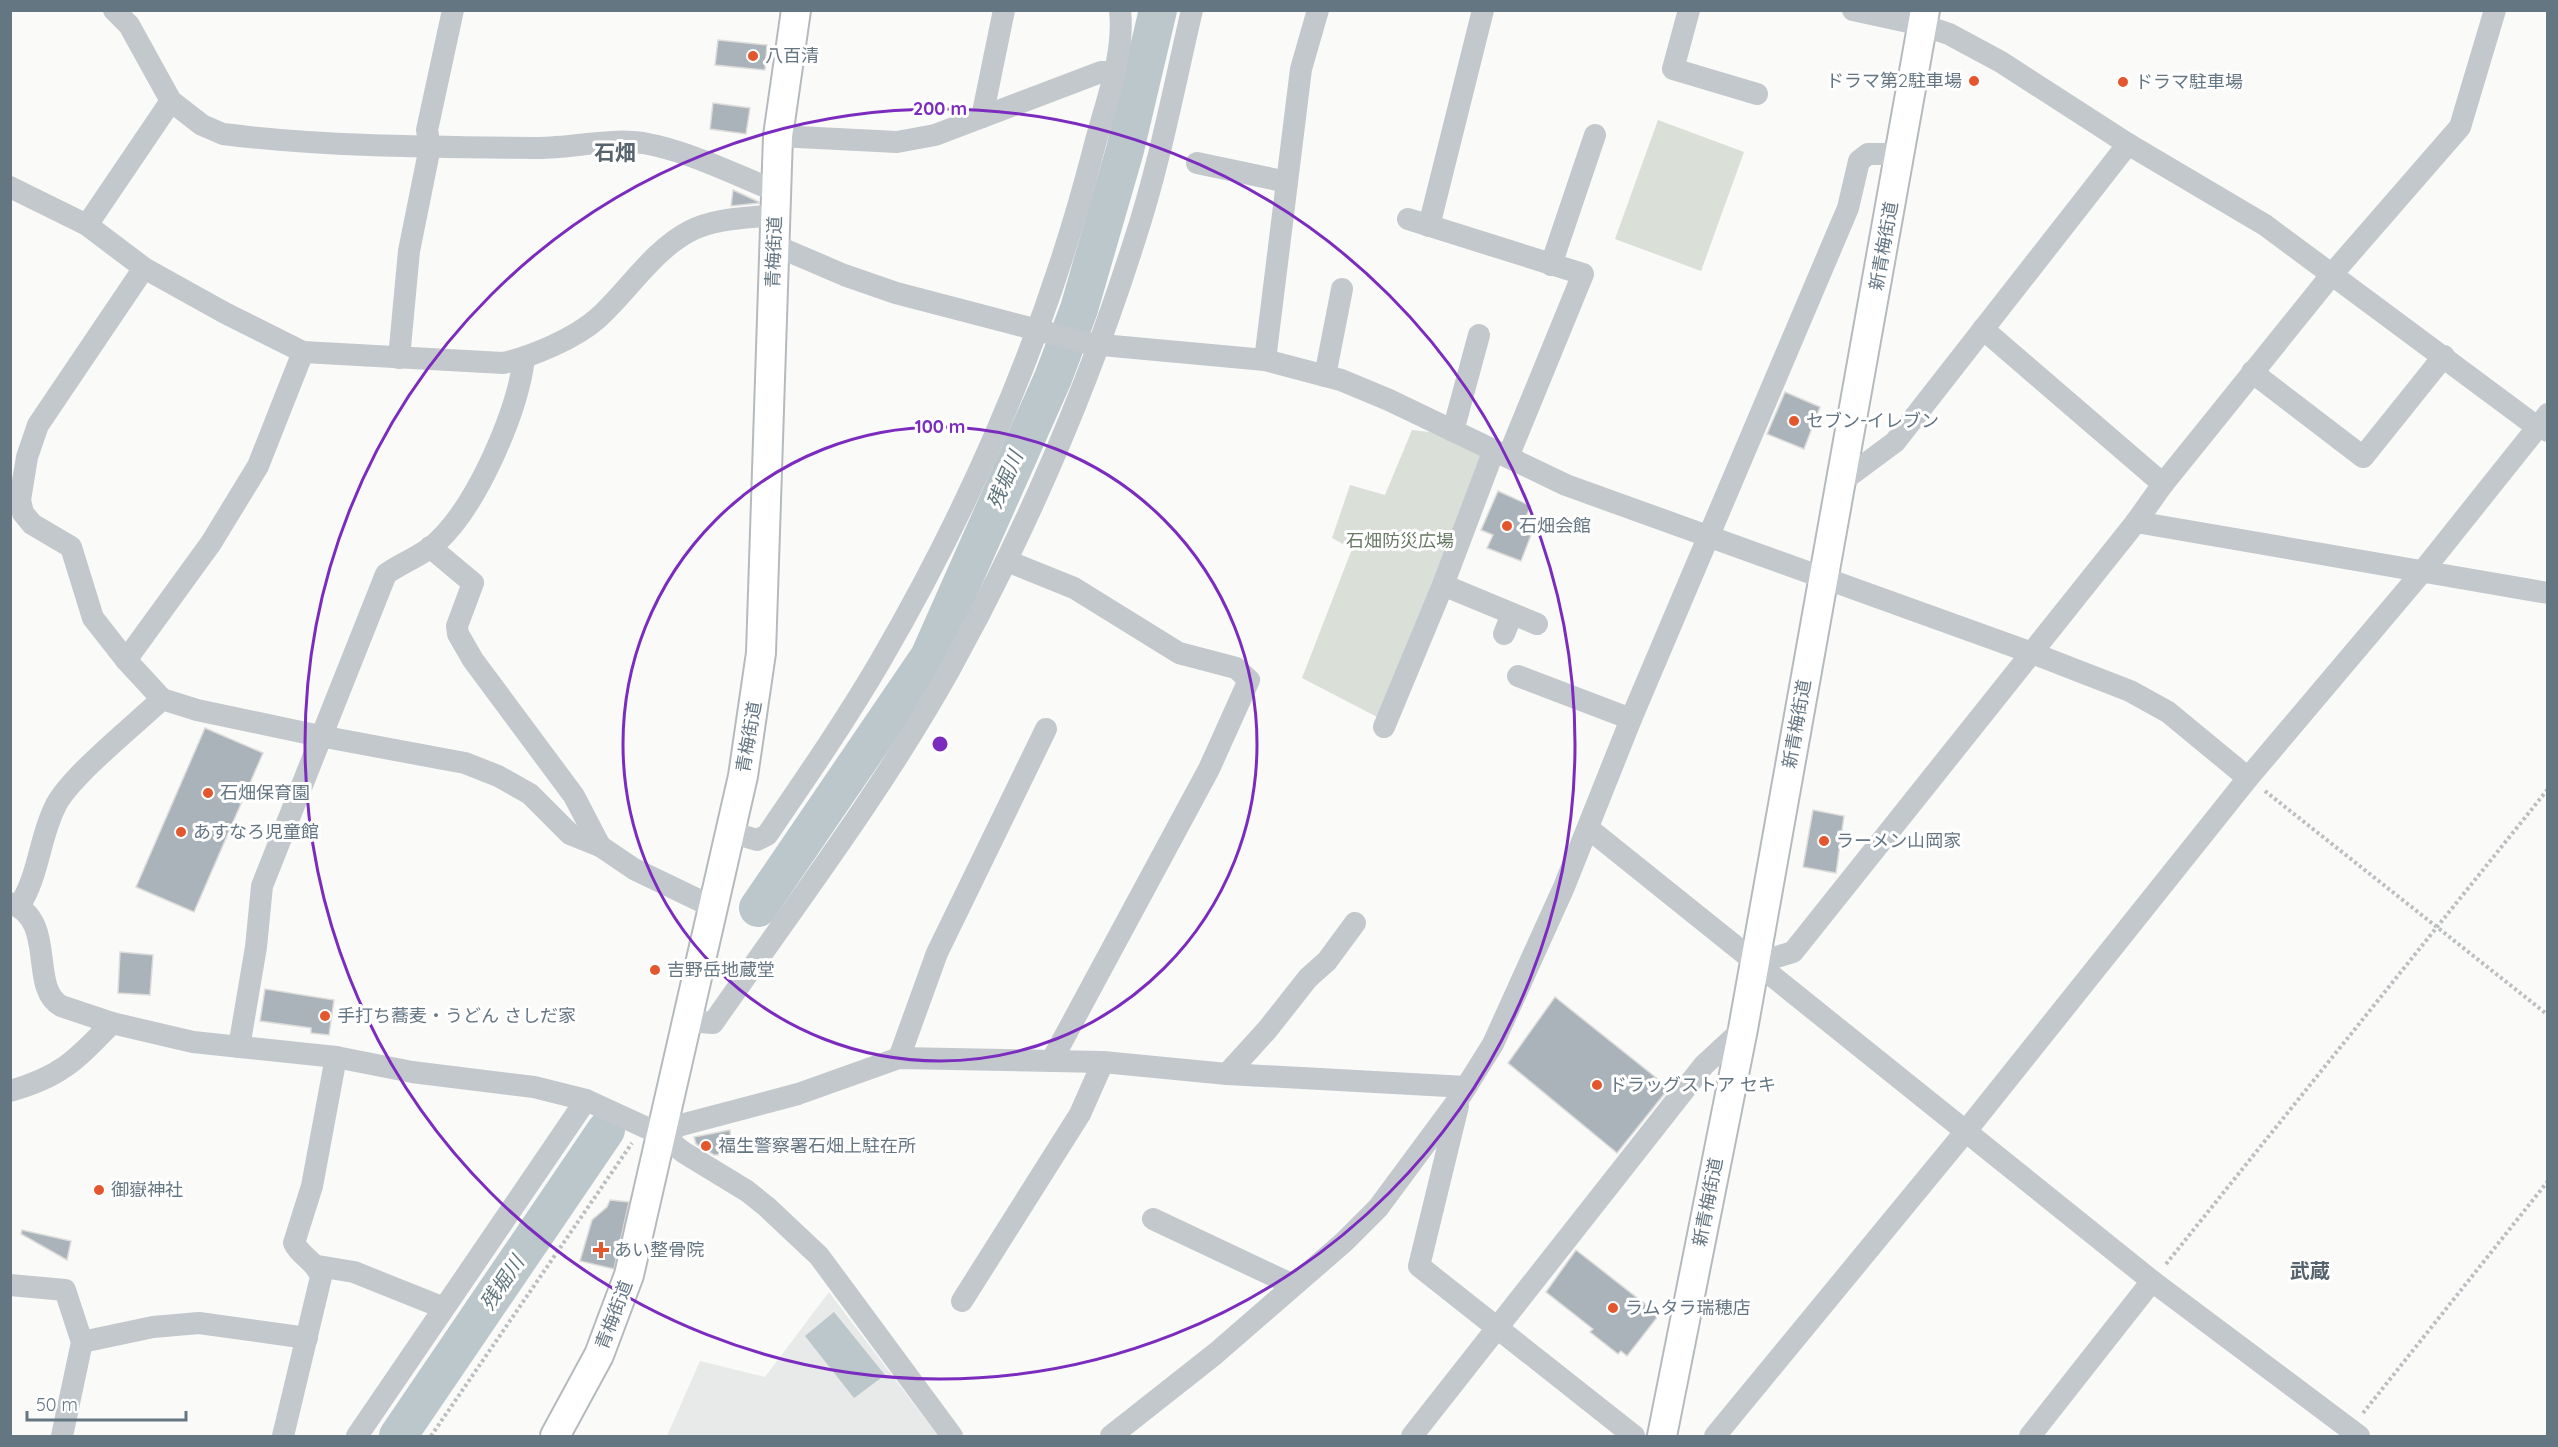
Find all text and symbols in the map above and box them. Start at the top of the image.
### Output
place label: 八百清 [765,44,819,67]
marker: 八百清 [746,49,760,63]
place label: ドラマ第2駐車場 [1826,69,1962,92]
place label: ドラマ駐車場 [2135,70,2243,93]
marker: ドラマ第2駐車場 [1967,74,1981,88]
marker: ドラマ駐車場 [2116,75,2130,89]
text: 200 m [913,97,967,120]
district label: 石畑 [594,139,636,165]
street label: 新青梅街道 [1864,200,1903,292]
street label: 青梅街道 [761,216,786,288]
place label: セブン-イレブン [1806,409,1939,432]
marker: セブン-イレブン [1787,414,1801,428]
text: 100 m [915,415,965,438]
water label: 残堀川 [981,445,1029,512]
place label: 石畑会館 [1519,514,1591,537]
marker: 石畑会館 [1500,519,1514,533]
park label: 石畑防災広場 [1346,529,1454,552]
street label: 新青梅街道 [1777,678,1816,770]
street label: 青梅街道 [731,699,766,774]
centre of rings [930,734,950,754]
place label: 石畑保育園 [220,781,310,804]
marker: 石畑保育園 [201,786,215,800]
place label: あすなろ児童館 [193,820,319,843]
marker: あすなろ児童館 [174,825,188,839]
place label: ラーメン山岡家 [1836,829,1961,852]
marker: ラーメン山岡家 [1817,834,1831,848]
place label: 吉野岳地蔵堂 [667,958,775,981]
marker: 吉野岳地蔵堂 [648,963,662,977]
place label: 手打ち蕎麦・うどん さしだ家 [337,1004,576,1027]
marker: 手打ち蕎麦・うどん さしだ家 [318,1009,332,1023]
place label: ドラッグストア セキ [1609,1073,1776,1096]
marker: ドラッグストア セキ [1590,1078,1604,1092]
place label: 福生警察署石畑上駐在所 [718,1134,916,1157]
marker: 福生警察署石畑上駐在所 [699,1139,713,1153]
street label: 新青梅街道 [1688,1156,1727,1248]
place label: 御嶽神社 [111,1178,183,1201]
marker: 御嶽神社 [92,1183,106,1197]
place label: あい整骨院 [614,1238,704,1261]
marker: あい整骨院 [592,1241,610,1259]
water label: 残堀川 [474,1249,530,1315]
district label: 武蔵 [2290,1258,2330,1283]
street label: 青梅街道 [590,1277,637,1353]
place label: ラムタラ瑞穂店 [1625,1296,1750,1319]
marker: ラムタラ瑞穂店 [1606,1301,1620,1315]
scale bar [27,1384,186,1422]
text: 50 m [36,1393,78,1416]

